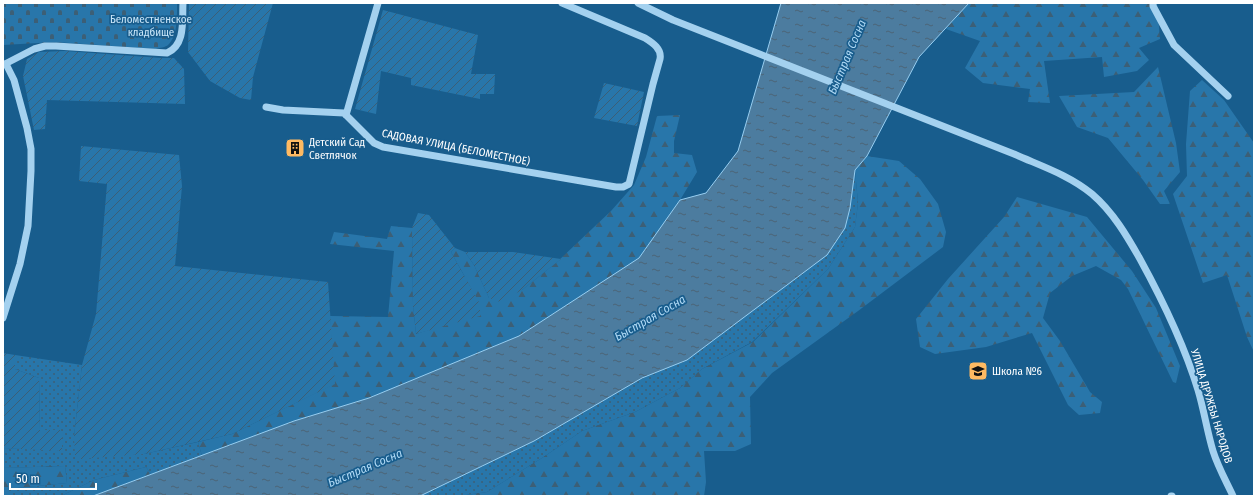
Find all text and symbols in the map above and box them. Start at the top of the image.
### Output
park label: Беломестненское кладбище [110,13,192,39]
water label: Быстрая Сосна [825,18,869,96]
street label: САДОВАЯ УЛИЦА (БЕЛОМЕСТНОЕ) [381,127,531,168]
place label: Детский Сад Светлячок [308,136,366,162]
building icon: Детский Сад Светлячок [284,137,306,159]
water label: Быстрая Сосна [612,292,688,344]
street label: УЛИЦА ДРУЖБЫ НАРОДОВ [1188,346,1235,465]
school or university icon: Школа №6 [967,360,989,382]
place label: Школа №6 [992,365,1042,378]
water label: Быстрая Сосна [326,446,404,490]
scale bar [10,465,96,491]
text: 50 m [16,472,40,486]

